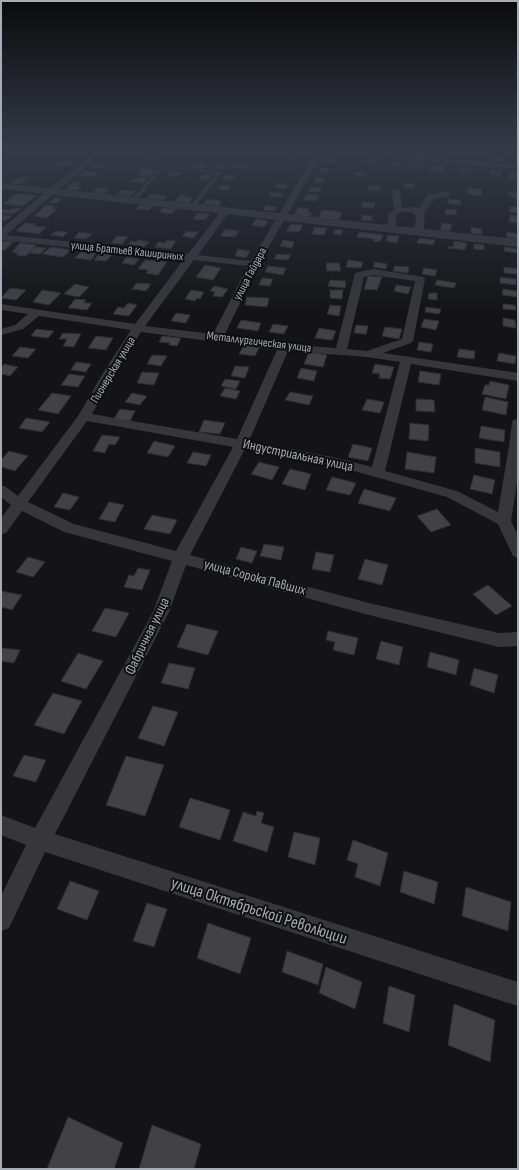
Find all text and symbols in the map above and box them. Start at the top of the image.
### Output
street label: улица Братьев Кашириных [70,238,185,264]
street label: улица Гайдара [230,245,270,303]
street label: Металлургическая улица [206,328,313,356]
street label: Пионерская улица [87,334,139,406]
street label: Индустриальная улица [241,435,355,475]
street label: улица Сорока Павших [202,555,308,599]
street label: Фабричная улица [121,595,173,677]
street label: улица Октябрьской Революции [168,873,350,949]

